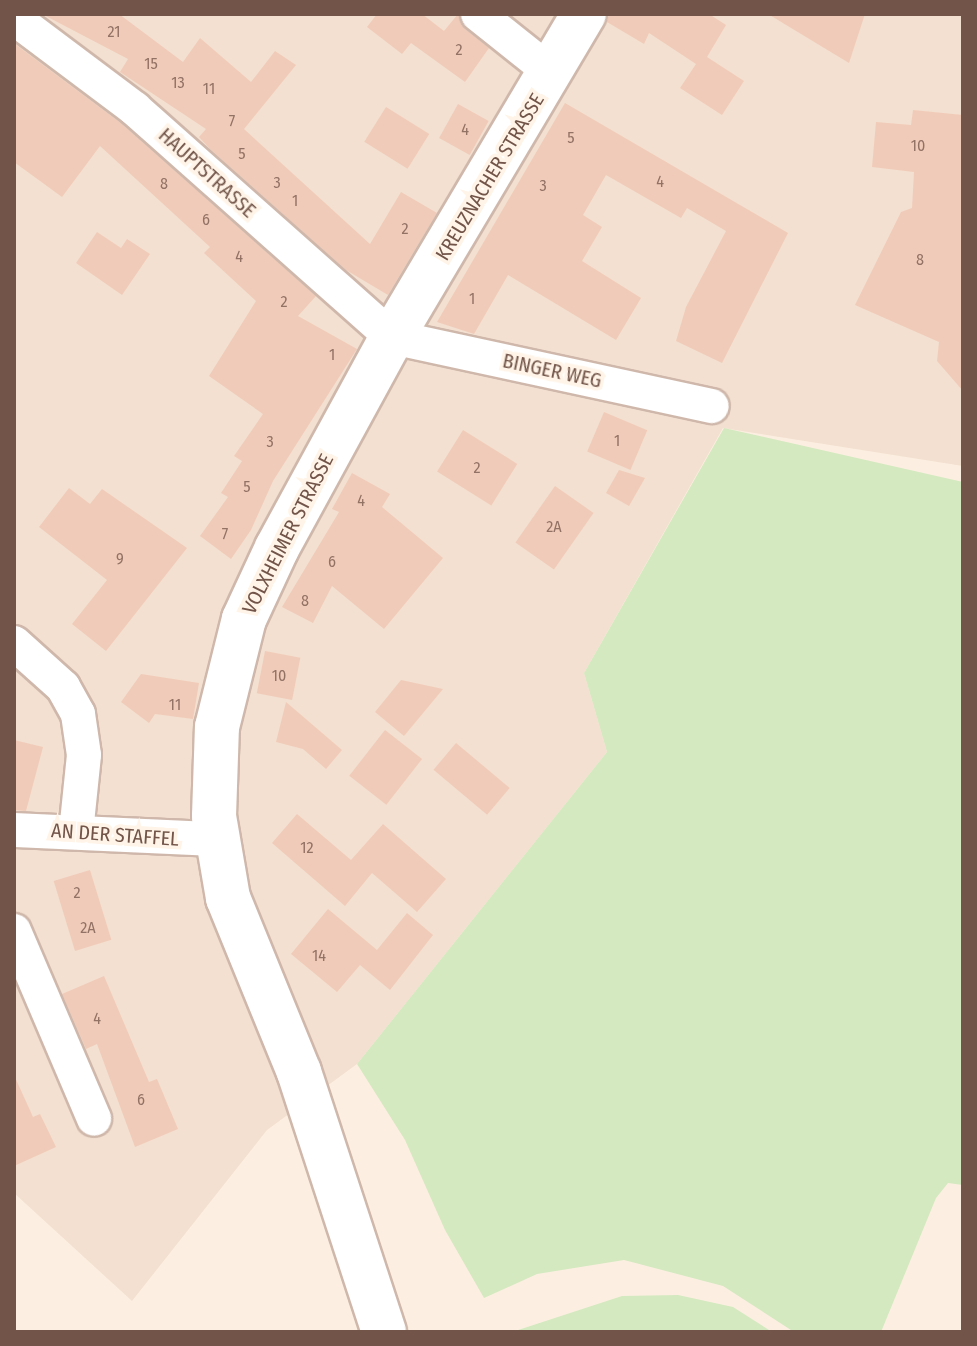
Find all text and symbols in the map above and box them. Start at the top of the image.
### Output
house number: 21 [108,22,120,42]
house number: 2 [455,40,463,60]
house number: 15 [144,54,158,74]
house number: 13 [171,73,185,93]
house number: 11 [203,79,215,99]
street label: KREUZNACHER STRASSE [431,89,549,265]
house number: 7 [229,111,235,131]
house number: 4 [461,120,469,140]
street label: HAUPTSTRASSE [154,123,260,223]
house number: 5 [567,128,575,148]
house number: 10 [911,136,925,156]
house number: 5 [238,144,246,164]
house number: 4 [656,172,664,192]
house number: 3 [273,173,281,193]
house number: 8 [160,174,168,194]
house number: 3 [539,176,547,196]
house number: 1 [292,191,298,211]
house number: 6 [202,210,210,230]
house number: 2 [401,219,409,239]
house number: 4 [235,247,243,267]
house number: 8 [916,250,924,270]
house number: 1 [469,289,475,309]
house number: 2 [280,292,288,312]
house number: 1 [329,345,335,365]
street label: BINGER WEG [500,349,604,393]
house number: 1 [614,431,620,451]
house number: 3 [266,432,274,452]
street label: VOLXHEIMER STRASSE [237,450,339,618]
house number: 2 [473,458,481,478]
house number: 5 [243,477,251,497]
house number: 4 [357,491,365,511]
house number: 2A [546,517,562,537]
house number: 7 [222,524,228,544]
house number: 9 [116,549,124,569]
house number: 6 [328,552,336,572]
house number: 8 [301,591,309,611]
house number: 10 [272,666,286,686]
house number: 11 [169,695,181,715]
street label: AN DER STAFFEL [50,819,180,851]
house number: 12 [300,838,314,858]
house number: 2 [73,883,81,903]
house number: 2A [80,918,96,938]
house number: 14 [312,946,326,966]
house number: 4 [93,1009,101,1029]
house number: 6 [137,1090,145,1110]

